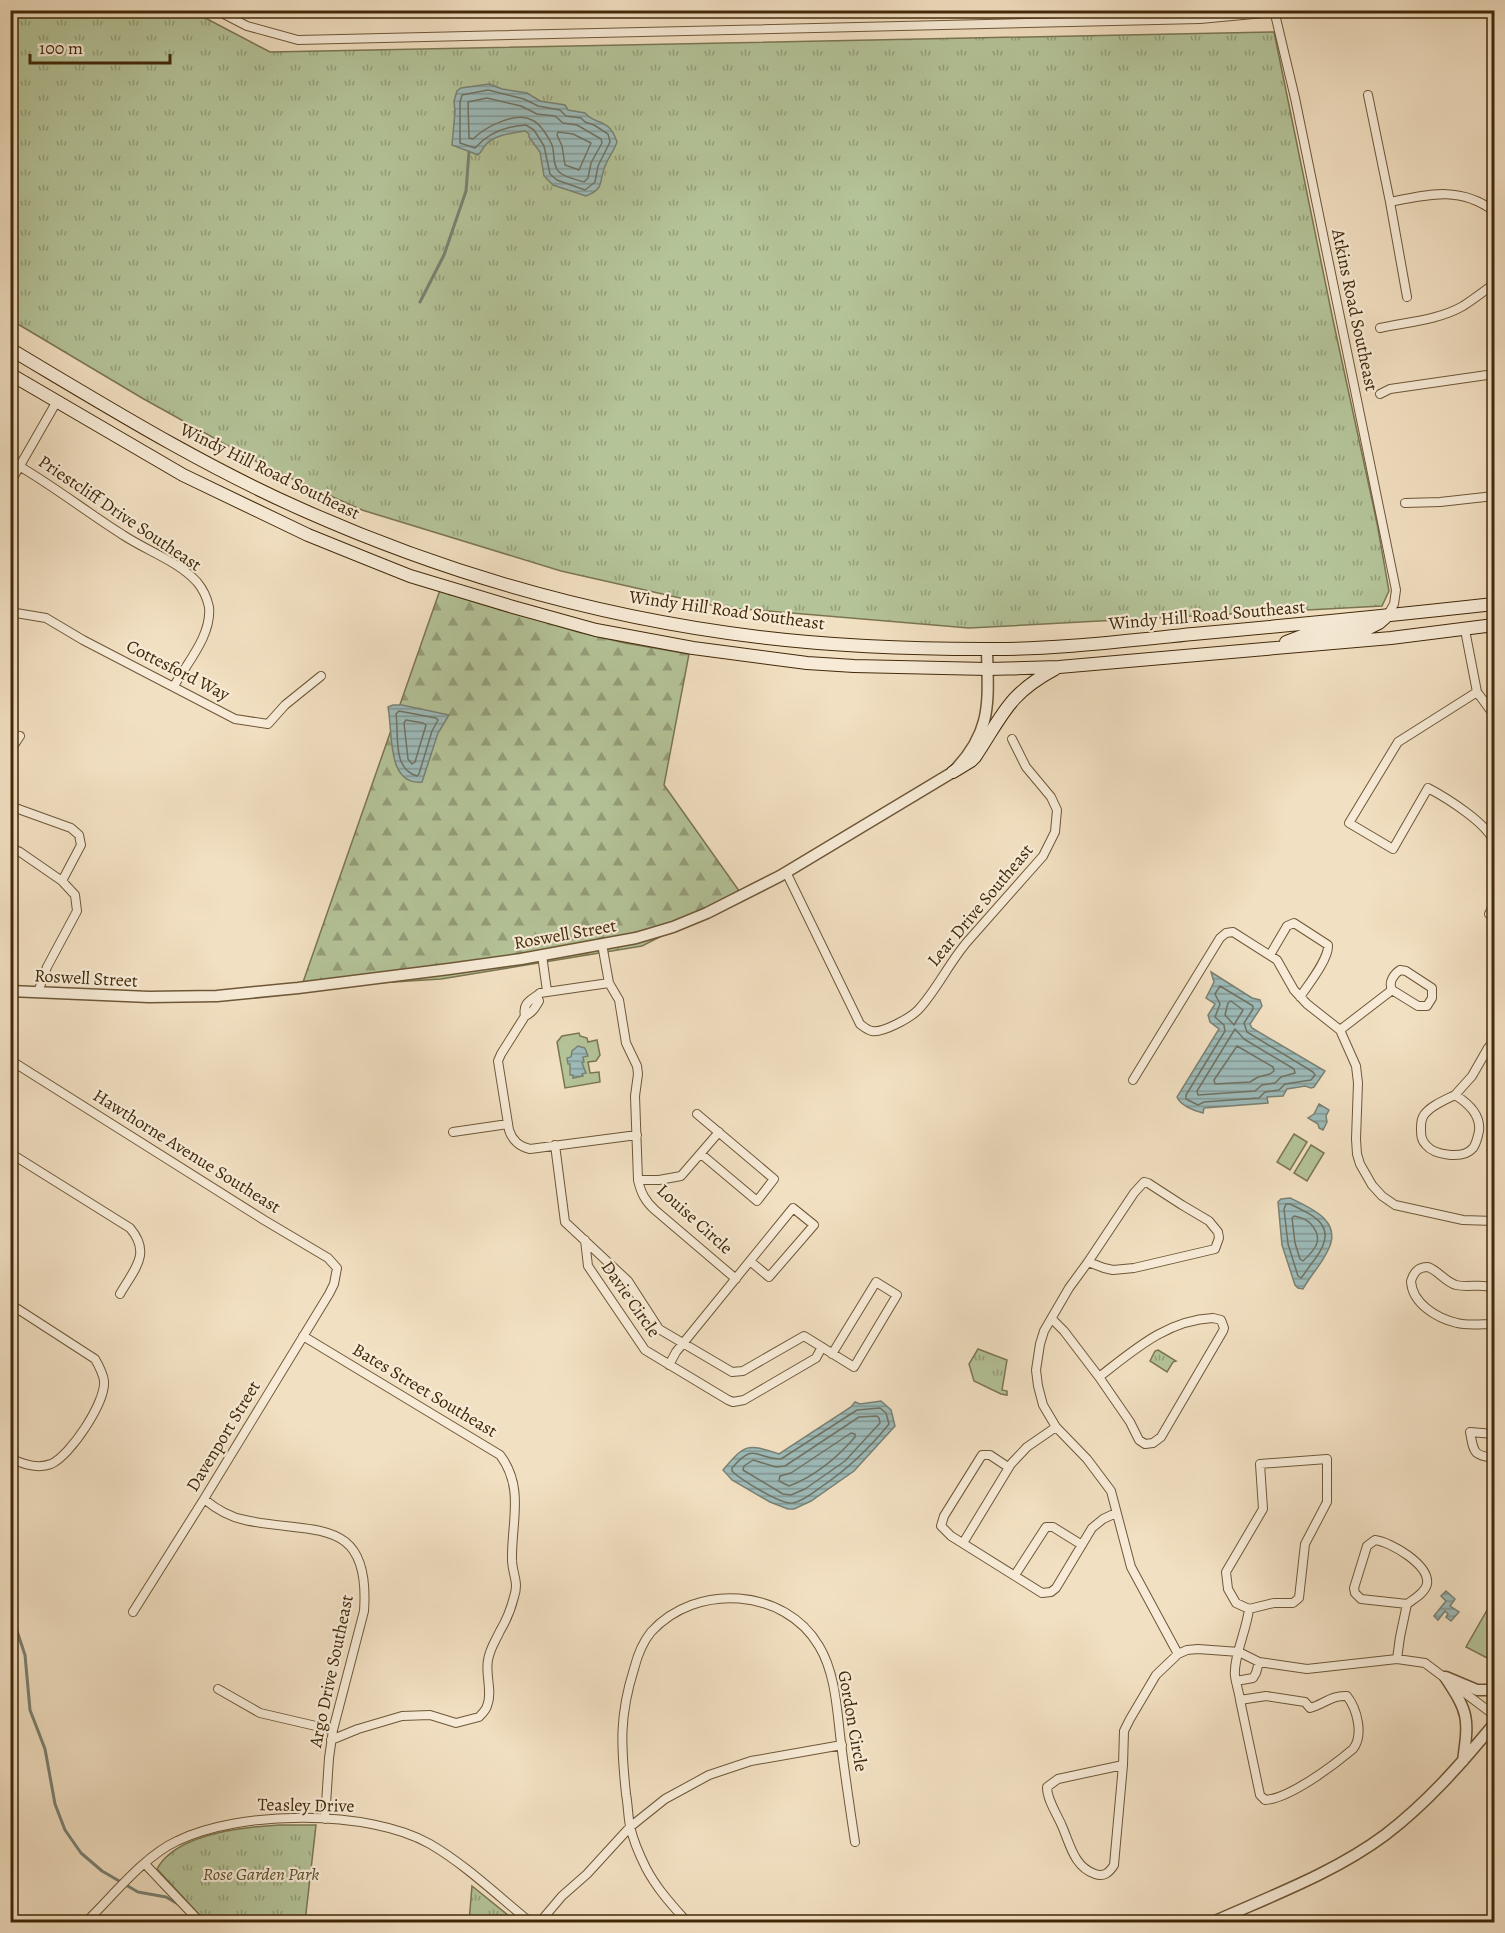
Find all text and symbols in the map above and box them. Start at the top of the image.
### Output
scale bar [30,27,170,65]
text: 100 m [39,36,83,60]
street label: Atkins Road Southeast [1326,226,1384,393]
street label: Windy Hill Road Southeast [175,417,364,525]
street label: Priestcliff Drive Southeast [34,449,206,577]
street label: Windy Hill Road Southeast [627,584,826,636]
street label: Windy Hill Road Southeast [1107,594,1306,636]
street label: Cottesford Way [122,634,235,707]
street label: Lear Drive Southeast [922,839,1038,971]
street label: Roswell Street [512,913,618,955]
street label: Roswell Street [34,963,138,993]
street label: Hawthorne Avenue Southeast [89,1083,285,1219]
street label: Louise Circle [652,1178,738,1260]
street label: Davie Circle [596,1256,666,1342]
street label: Bates Street Southeast [348,1337,502,1443]
street label: Davenport Street [180,1376,266,1496]
street label: Argo Drive Southeast [303,1592,359,1751]
street label: Gordon Circle [832,1669,874,1773]
street label: Teasley Drive [257,1792,355,1818]
park label: Rose Garden Park [203,1862,319,1886]

